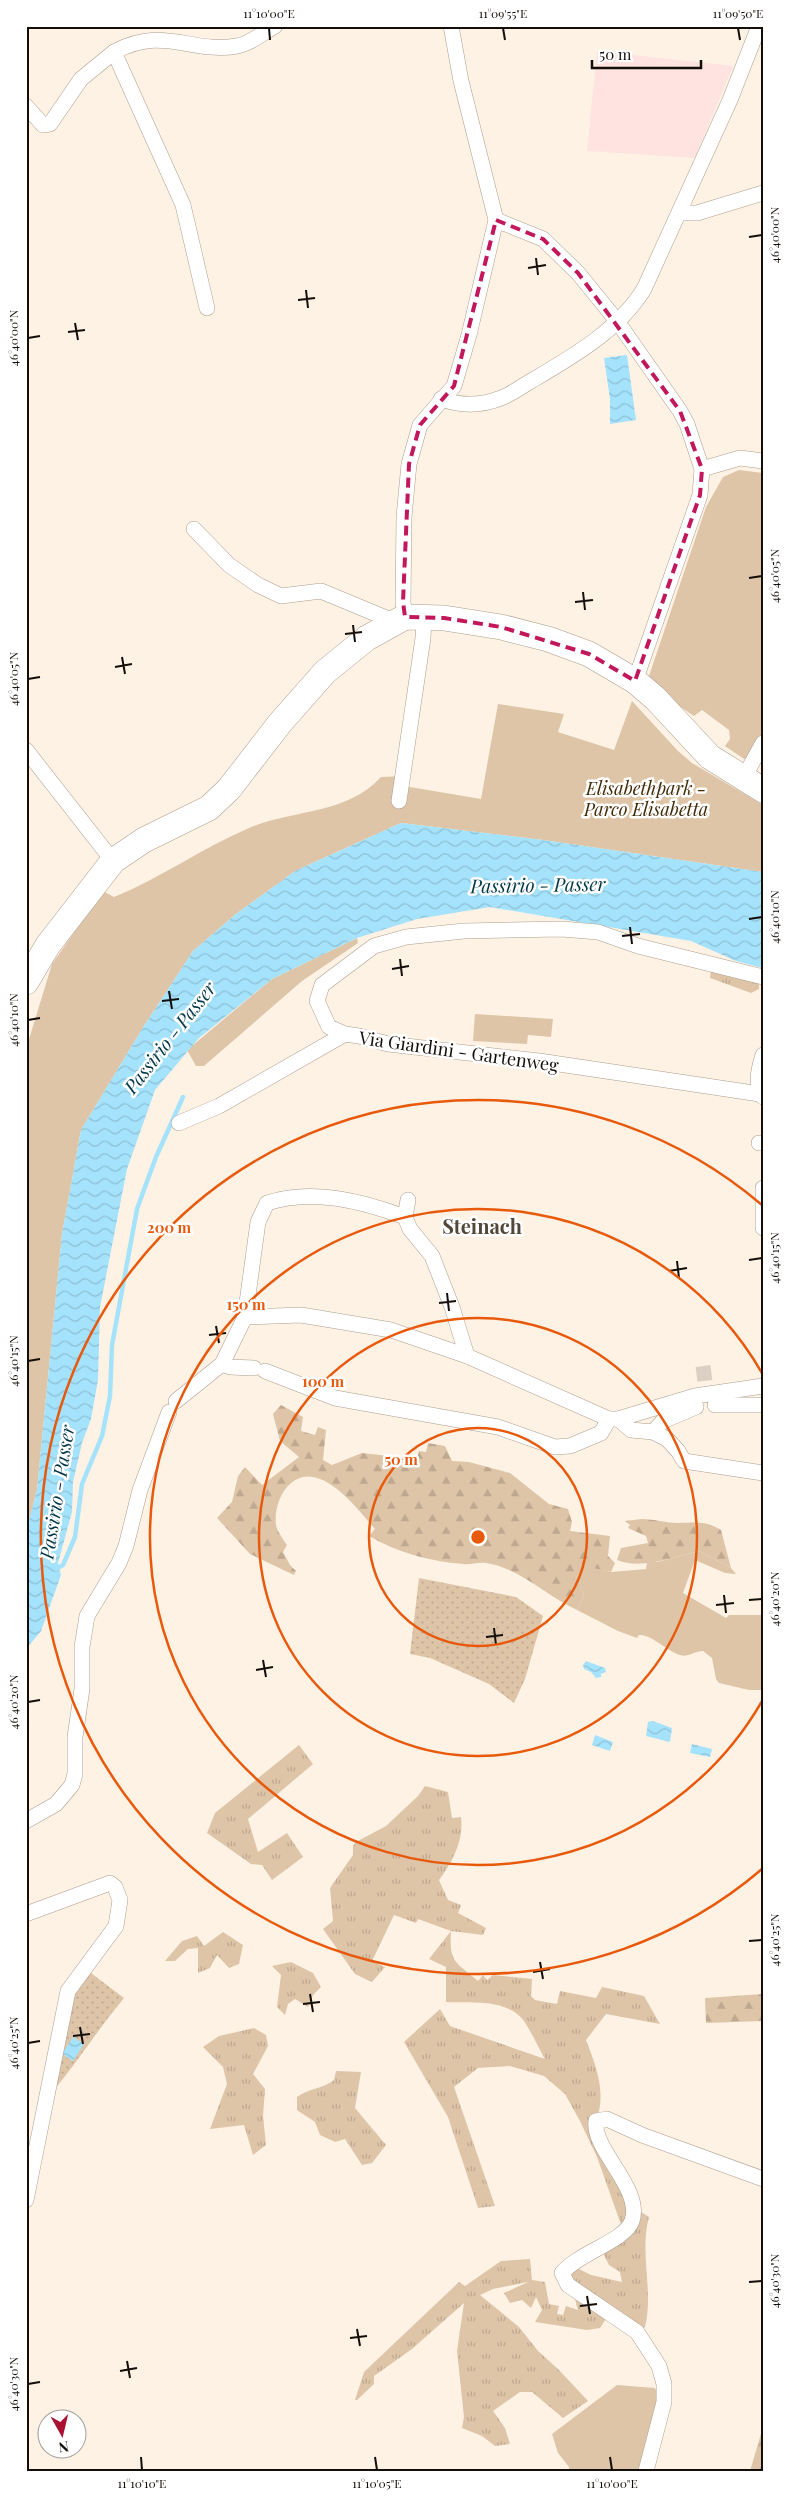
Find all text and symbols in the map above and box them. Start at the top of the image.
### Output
text: 11°10'00"E [243,5,295,21]
text: 11°09'55"E [479,5,527,21]
text: 11°09'50"E [713,5,763,21]
scale bar [592,38,700,70]
text: 50 m [599,44,632,64]
text: 46°40'00"N [766,206,782,263]
text: 46°40'00"N [5,309,21,366]
text: 46°40'05"N [766,548,782,603]
text: 46°40'05"N [5,651,21,706]
park label: Elisabethpark - Parco Elisabetta [583,776,708,821]
water label: Passirio - Passer [469,870,607,898]
text: 46°40'10"N [766,890,782,944]
water label: Passirio - Passer [117,975,221,1099]
text: 46°40'10"N [5,993,21,1047]
street label: Via Giardini - Gartenweg [357,1025,561,1077]
district label: Steinach [442,1212,522,1239]
text: 200 m [147,1217,192,1237]
text: 46°40'15"N [766,1232,782,1284]
text: 150 m [226,1294,266,1314]
text: 46°40'15"N [5,1335,21,1387]
text: 100 m [302,1371,345,1391]
water label: Passirio - Passer [32,1422,80,1562]
text: 50 m [384,1449,418,1469]
centre of rings [469,1528,487,1546]
text: 46°40'20"N [766,1571,782,1627]
text: 46°40'20"N [5,1674,21,1730]
text: 46°40'25"N [766,1913,782,1966]
text: 46°40'25"N [5,2016,21,2069]
text: 46°40'30"N [766,2253,782,2308]
text: 46°40'30"N [5,2356,21,2411]
north arrow [38,2410,88,2460]
text: N [58,2437,70,2457]
text: 11°10'10"E [118,2475,166,2491]
text: 11°10'05"E [352,2475,402,2491]
text: 11°10'00"E [586,2475,638,2491]

